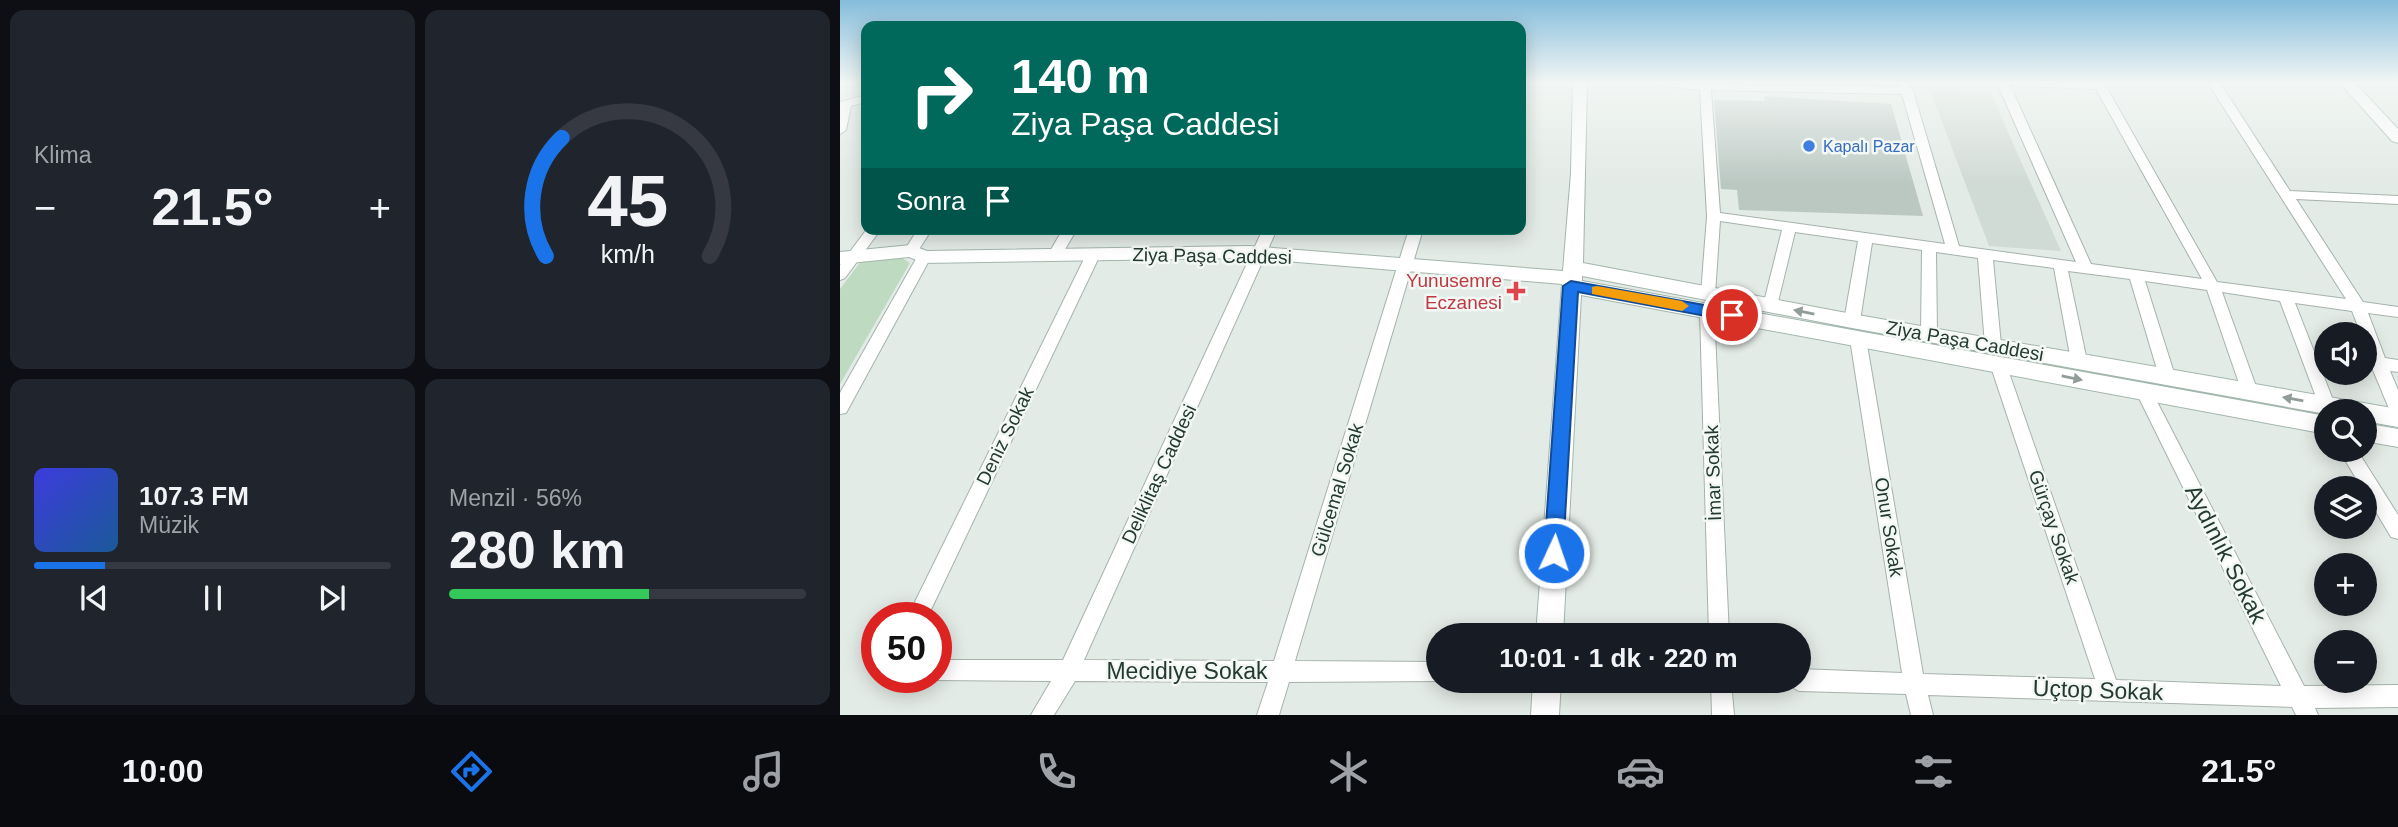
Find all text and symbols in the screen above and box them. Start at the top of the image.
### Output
icon: right [896,49,987,140]
text: 140 m [1011,49,1150,103]
text: Ziya Paşa Caddesi [1011,106,1280,142]
marker: Kapalı Pazar [1801,138,1817,154]
place label: Kapalı Pazar [1823,138,1915,155]
text: Klima [34,142,92,168]
text: 45 [587,160,668,241]
text: 21.5° [151,178,274,236]
icon: arrive [979,182,1017,220]
text: Sonra [896,186,965,216]
text: − [34,187,56,229]
text: + [369,187,391,229]
text: km/h [600,239,655,267]
street label: Ziya Paşa Caddesi [1132,244,1292,268]
place label: Yunusemre Eczanesi [1406,270,1502,313]
marker: Yunusemre Eczanesi [1508,283,1524,299]
pin [1702,285,1762,345]
icon: arrive [1713,296,1751,334]
one-way arrow [1793,306,1815,317]
street label: Ziya Paşa Caddesi [1885,317,2045,365]
map controls [2314,322,2377,693]
button: sound [2314,322,2377,385]
one-way arrow [2061,373,2083,384]
street label: Deniz Sokak [972,383,1038,489]
one-way arrow [2282,394,2304,405]
button: search [2314,399,2377,462]
street label: Deliklitaş Caddesi [1118,401,1200,547]
street label: Gülcemal Sokak [1307,420,1367,559]
street label: İmar Sokak [1701,424,1725,521]
street label: Gürçay Sokak [2025,467,2084,587]
street label: Onur Sokak [1871,476,1907,579]
button: layers [2314,476,2377,539]
text: 107.3 FM [139,481,249,511]
street label: Aydınlık Sokak [2180,481,2272,628]
text: Menzil · 56% [449,485,582,511]
text: Müzik [139,512,199,538]
position arrow [1517,516,1591,590]
text: 280 km [449,521,625,579]
button: + [2314,553,2377,616]
icon: previous [75,579,113,617]
icon: pause [194,579,232,617]
icon: next [313,579,351,617]
speed limit sign: 50 [861,602,952,693]
button: − [2314,630,2377,693]
text: 10:01 · 1 dk · 220 m [1499,643,1738,673]
street label: Mecidiye Sokak [1106,658,1268,684]
street label: Üçtop Sokak [2032,675,2164,705]
icon: directions [447,747,496,796]
icon: music [739,747,788,796]
icon: phone [1032,747,1081,796]
icon: climate [1324,747,1373,796]
icon: car [1616,747,1665,796]
icon: filters [1909,747,1958,796]
text: 10:00 [122,753,204,789]
text: 21.5° [2201,753,2276,789]

